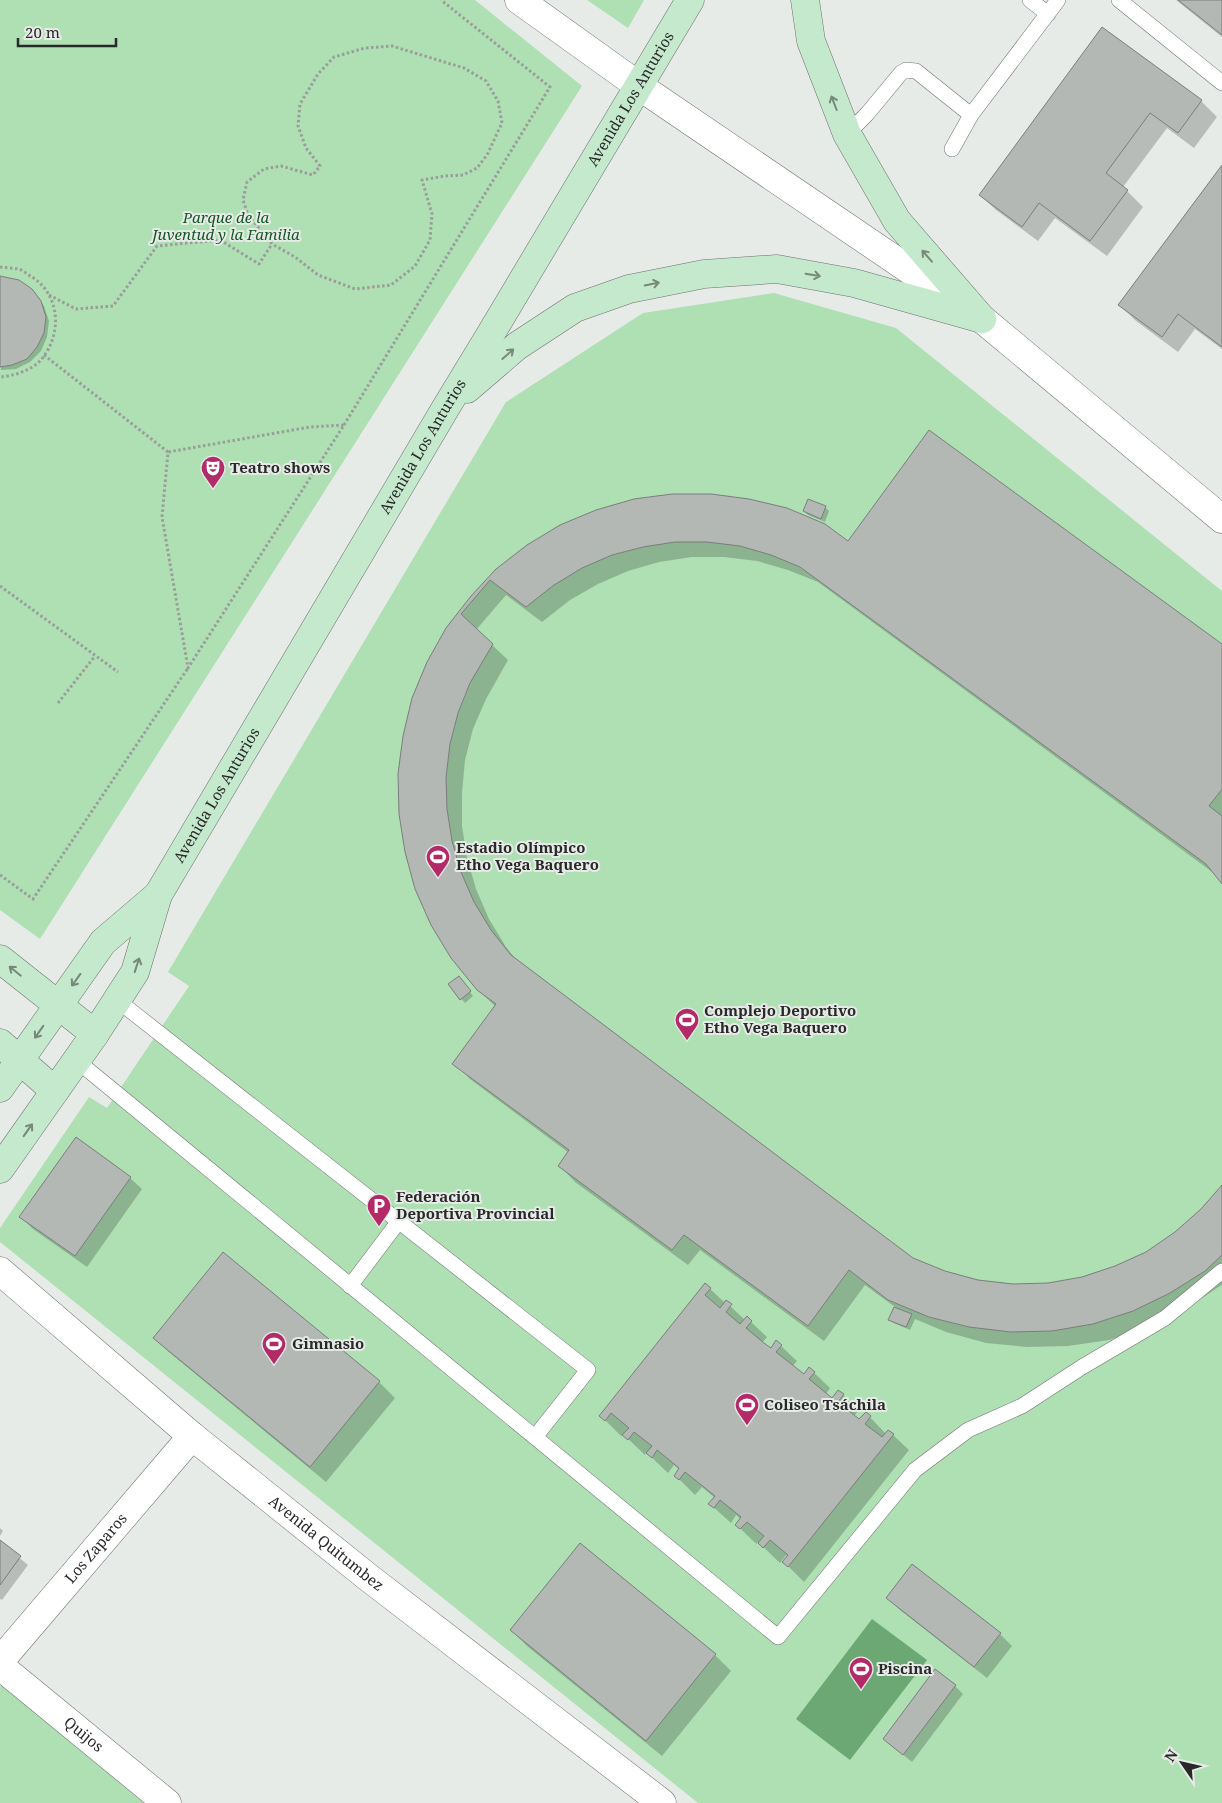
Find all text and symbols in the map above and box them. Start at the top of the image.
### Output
scale bar [18,15,115,47]
text: 20 m [25,22,60,42]
street label: Avenida Los Anturios [582,27,678,170]
one-way arrow [829,95,838,110]
park label: Parque de la Juventud y la Familia [149,207,300,244]
one-way arrow [921,249,933,262]
one-way arrow [805,271,821,281]
one-way arrow [644,279,660,289]
one-way arrow [501,348,514,359]
street label: Avenida Los Anturios [374,375,470,517]
theatre icon: Teatro shows [200,455,226,489]
place label: Teatro shows [230,457,330,477]
street label: Avenida Los Anturios [168,723,264,866]
place label: Estadio Olímpico Etho Vega Baquero [456,837,599,874]
sports icon: Estadio Olímpico Etho Vega Baquero [425,844,451,878]
one-way arrow [132,957,142,973]
one-way arrow [8,966,22,976]
one-way arrow [71,973,81,987]
place label: Complejo Deportivo Etho Vega Baquero [704,1000,856,1037]
sports icon: Complejo Deportivo Etho Vega Baquero [674,1007,700,1041]
one-way arrow [34,1025,44,1039]
one-way arrow [23,1123,33,1137]
place label: Federación Deportiva Provincial [396,1186,555,1223]
parking icon: Federación Deportiva Provincial [366,1193,392,1227]
sports icon: Gimnasio [261,1331,287,1365]
place label: Gimnasio [292,1333,364,1353]
sports icon: Coliseo Tsáchila [734,1392,760,1426]
place label: Coliseo Tsáchila [764,1394,886,1414]
street label: Avenida Quitumbez [265,1491,388,1595]
street label: Los Zaparos [60,1508,131,1587]
sports icon: Piscina [848,1656,874,1690]
place label: Piscina [878,1658,932,1678]
street label: Quijos [60,1712,108,1756]
north arrow [1157,1738,1207,1788]
text: N [1160,1746,1182,1765]

